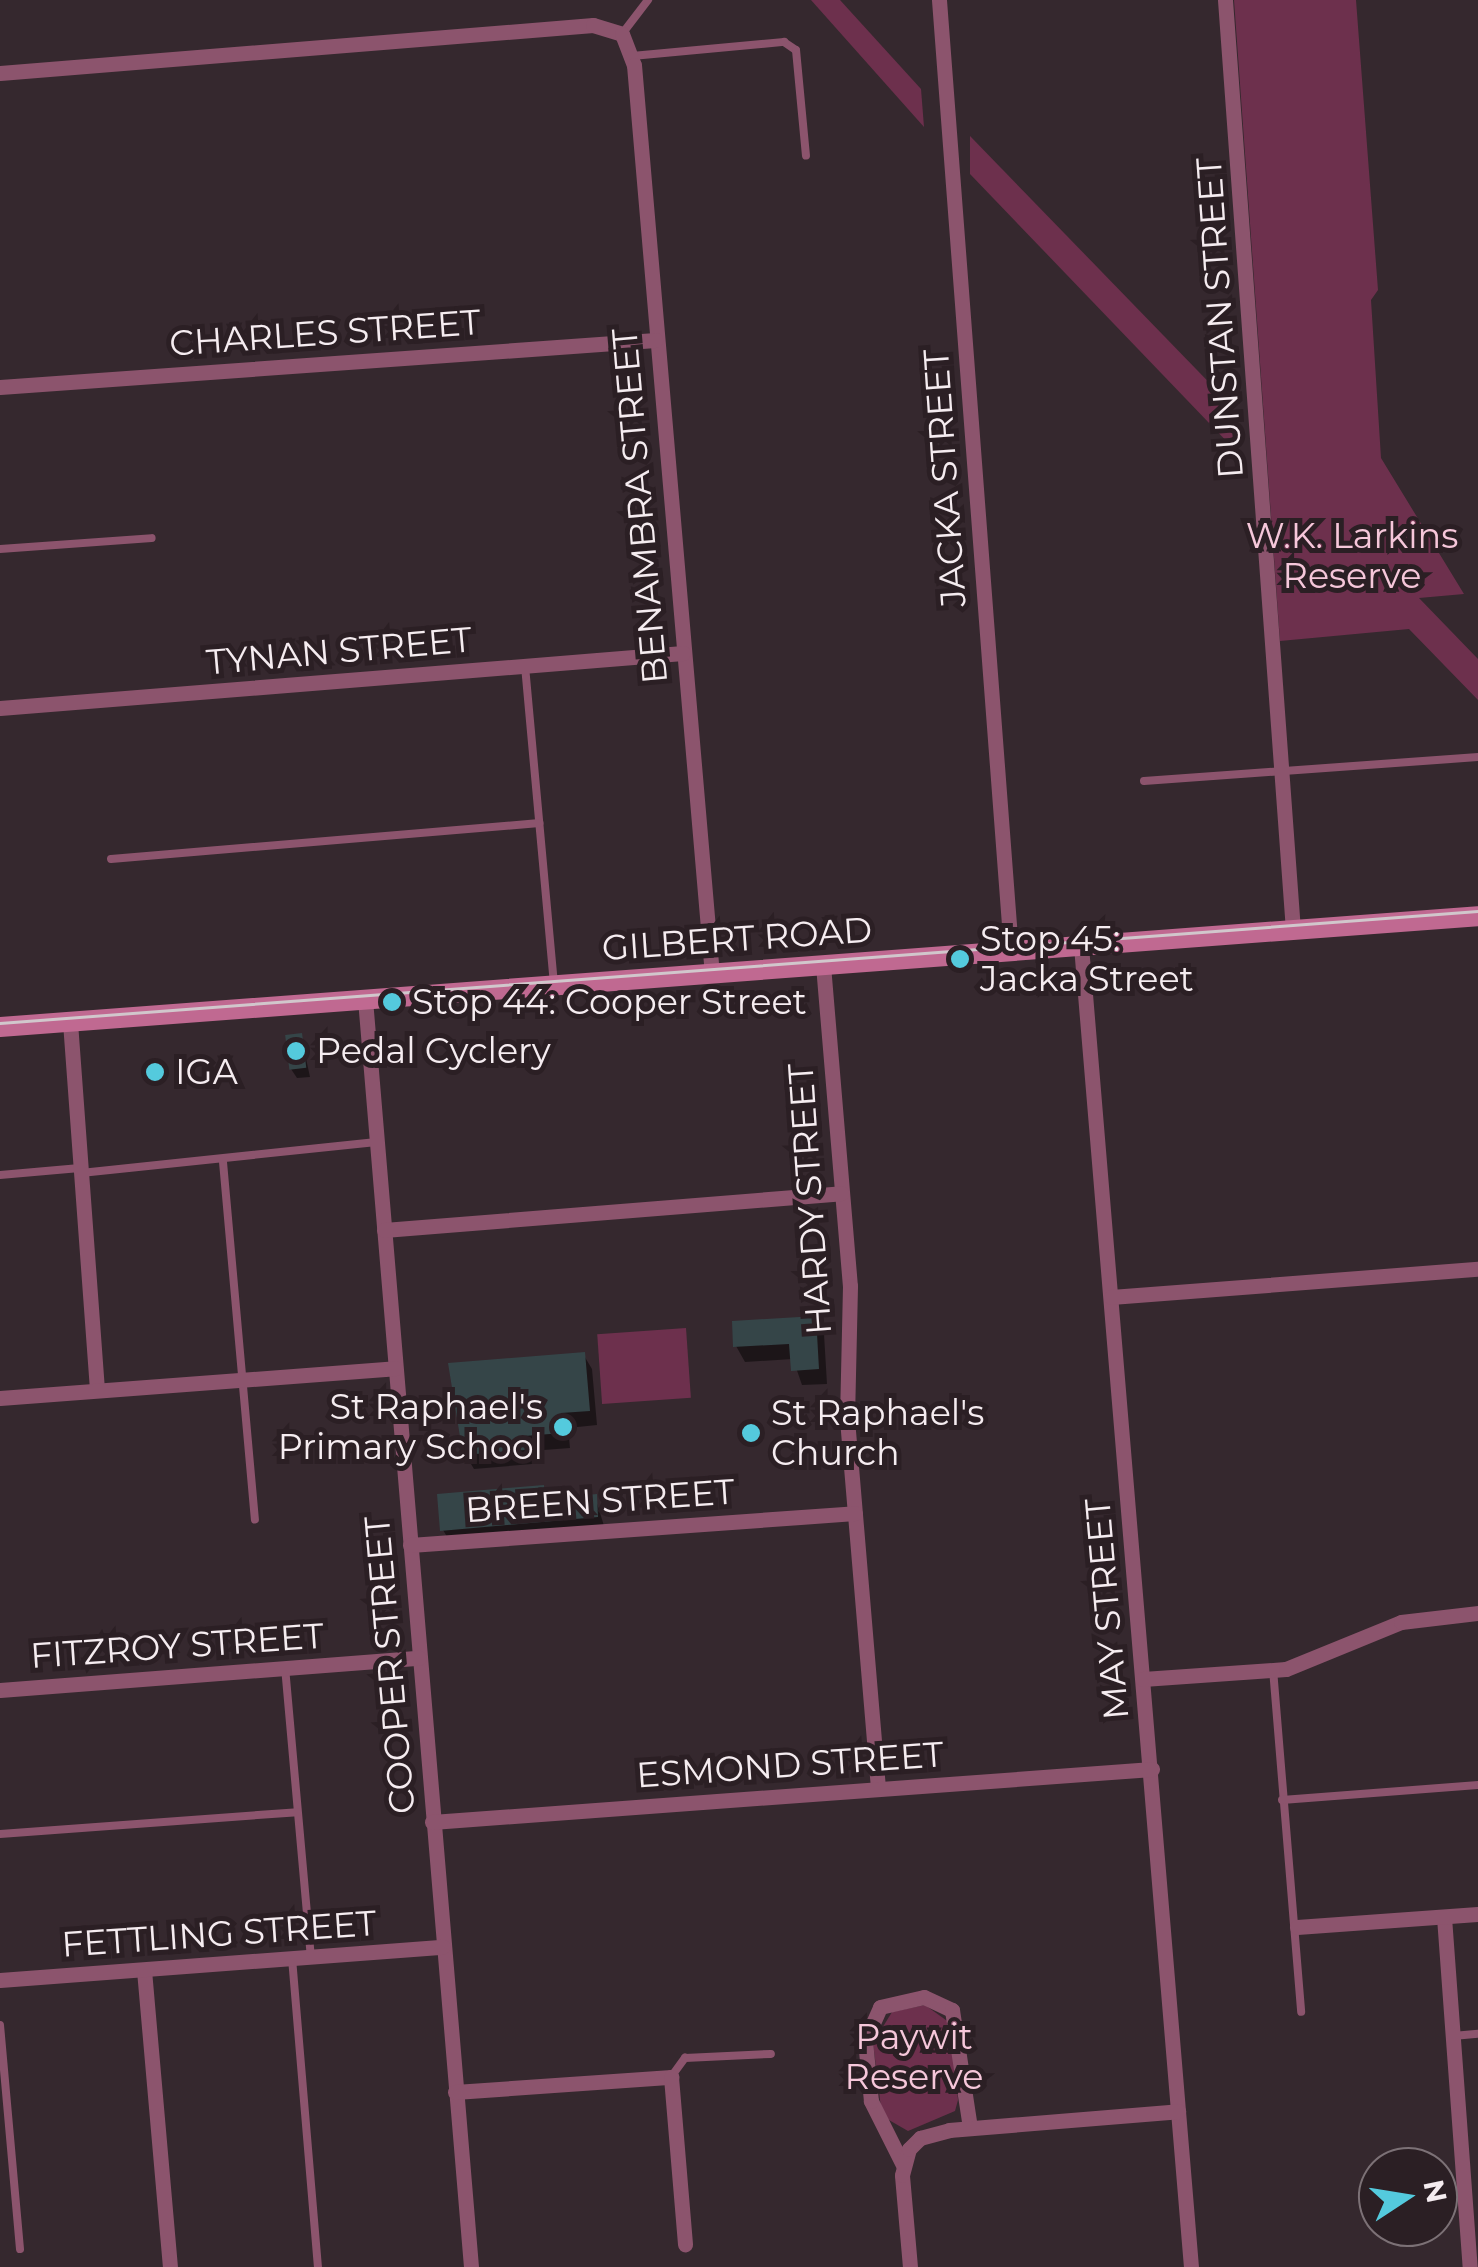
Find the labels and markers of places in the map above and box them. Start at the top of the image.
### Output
place label: Stop 45: Jacka Street [980,918,1194,1000]
marker: Stop 45: Jacka Street [949,948,971,970]
place label: Stop 44: Cooper Street [412,981,807,1023]
marker: Stop 44: Cooper Street [381,991,403,1013]
place label: Pedal Cyclery [316,1030,551,1072]
marker: Pedal Cyclery [285,1040,307,1062]
place label: IGA [175,1051,238,1093]
marker: IGA [144,1061,166,1083]
place label: St Raphael's Primary School [278,1386,543,1468]
place label: St Raphael's Church [771,1392,984,1474]
marker: St Raphael's Primary School [552,1416,574,1438]
marker: St Raphael's Church [740,1422,762,1444]

